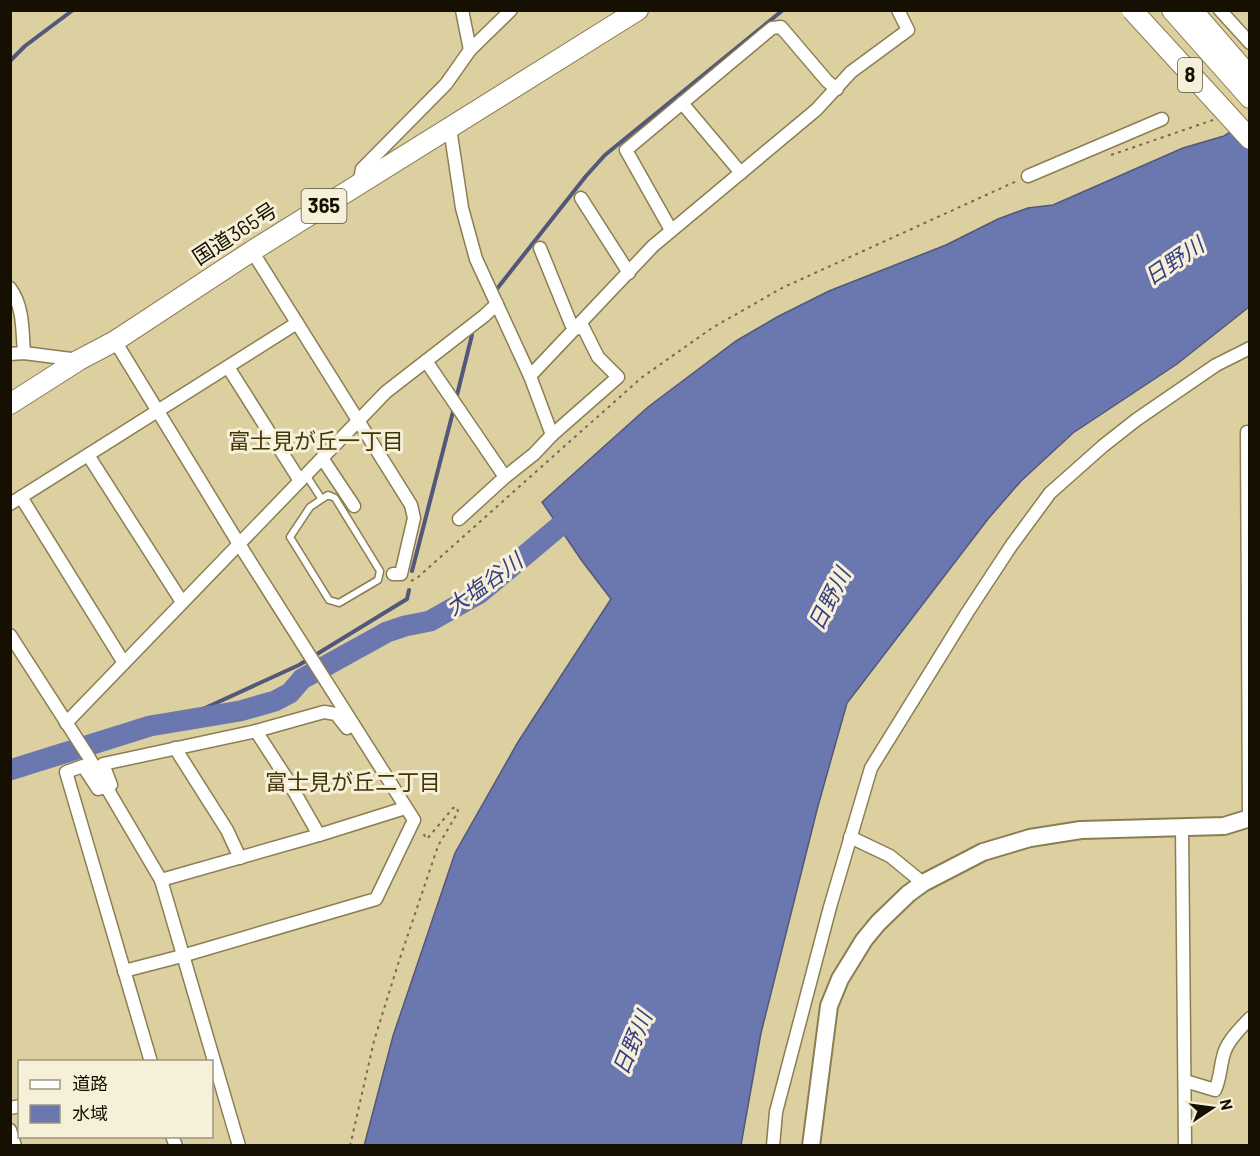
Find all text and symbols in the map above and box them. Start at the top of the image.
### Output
road number: 8 [1178,58,1202,92]
road number: 365 [302,189,346,223]
street label: 国道365号 [187,196,281,269]
water label: 日野川 [1139,230,1210,289]
district label: 富士見が丘一丁目 [228,427,404,453]
water label: 大塩谷川 [440,546,528,620]
water label: 日野川 [802,561,856,634]
district label: 富士見が丘二丁目 [265,768,441,794]
water label: 日野川 [606,1005,657,1078]
legend [18,1060,213,1138]
text: 道路 [72,1072,108,1094]
north arrow [1182,1078,1242,1138]
text: N [1217,1097,1238,1112]
text: 水域 [72,1102,108,1124]

